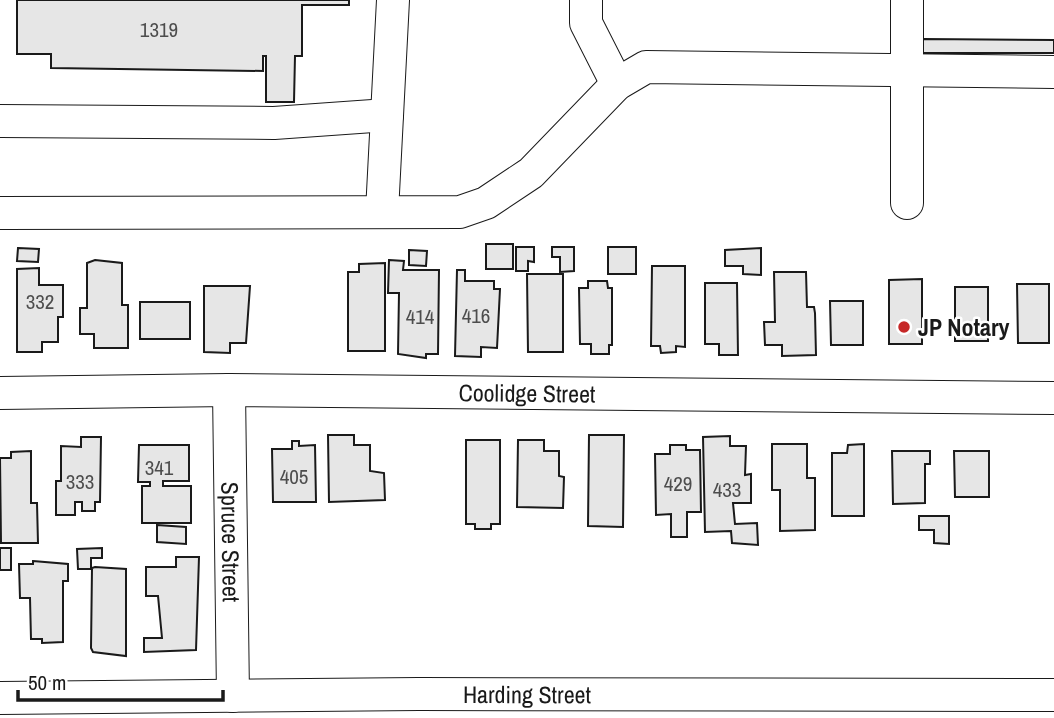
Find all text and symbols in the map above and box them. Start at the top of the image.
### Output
house number: 1319 [140,15,178,44]
house number: 332 [26,287,54,316]
house number: 416 [462,301,490,330]
house number: 414 [406,302,435,331]
place label: JP Notary [918,311,1010,343]
marker: JP Notary [896,319,912,335]
street label: Coolidge Street [458,376,596,410]
house number: 341 [145,453,174,482]
house number: 405 [280,462,308,491]
house number: 333 [66,467,94,496]
house number: 429 [664,469,692,498]
house number: 433 [713,475,741,504]
street label: Spruce Street [214,482,248,603]
scale bar [18,658,222,702]
text: 50 m [28,668,66,697]
street label: Harding Street [463,678,592,710]

